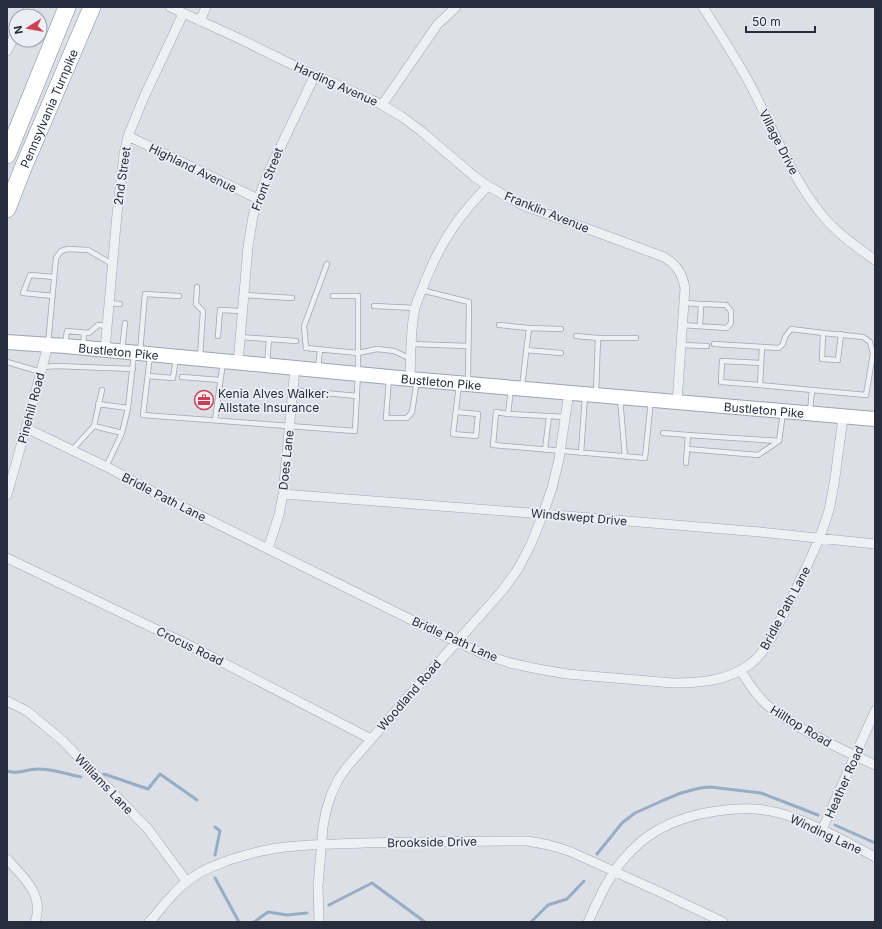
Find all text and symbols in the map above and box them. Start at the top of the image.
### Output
north arrow [8,8,48,48]
scale bar [746,8,815,34]
text: 50 m [752,14,781,29]
text: N [11,24,26,35]
street label: Pennsylvania Turnpike [17,47,81,170]
street label: Harding Avenue [292,59,380,109]
street label: Village Drive [756,107,802,177]
street label: Highland Avenue [147,140,239,196]
street label: Front Street [248,145,286,213]
street label: 2nd Street [110,146,134,206]
street label: Franklin Avenue [502,188,592,236]
street label: Bustleton Pike [78,340,159,362]
street label: Pinehill Road [14,371,48,445]
street label: Bustleton Pike [400,371,482,393]
place label: Kenia Alves Walker: Allstate Insurance [218,386,329,415]
office icon: Kenia Alves Walker: Allstate Insurance [193,389,215,411]
street label: Bustleton Pike [723,399,805,420]
street label: Does Lane [275,429,297,491]
street label: Bridle Path Lane [119,469,209,525]
street label: Windswept Drive [530,505,628,529]
street label: Bridle Path Lane [757,564,813,652]
street label: Bridle Path Lane [410,613,500,665]
street label: Crocus Road [154,623,226,669]
street label: Woodland Road [374,656,444,734]
street label: Hilltop Road [768,702,834,750]
street label: Heather Road [821,743,867,821]
street label: Williams Lane [72,751,136,817]
street label: Winding Lane [788,811,864,857]
street label: Brookside Drive [387,834,477,850]

